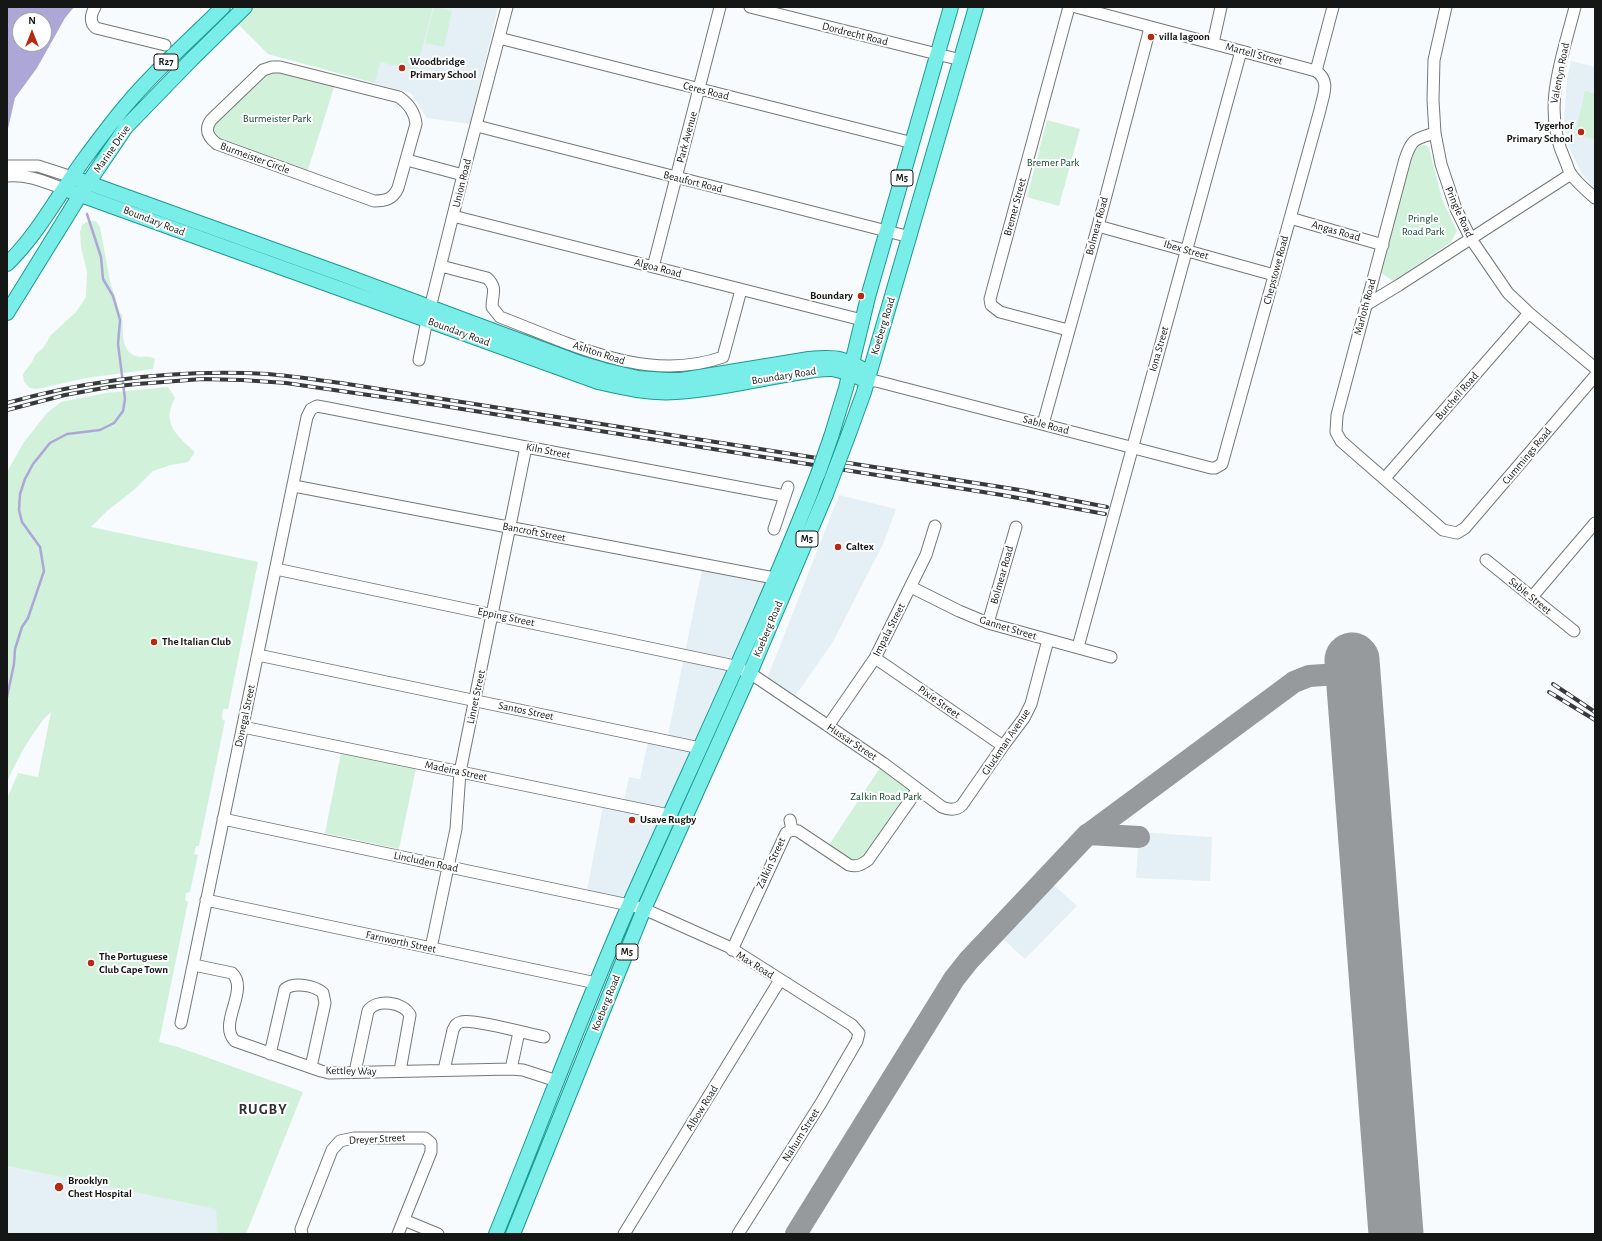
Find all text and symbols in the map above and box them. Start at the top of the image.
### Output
north arrow [12,12,52,52]
text: N [28,15,36,26]
street label: Dordrecht Road [821,19,889,49]
place label: villa lagoon [1159,30,1210,44]
marker: villa lagoon [1146,32,1156,42]
street label: Martell Street [1224,40,1284,68]
street label: Valentyn Road [1548,41,1572,105]
road number: R27 [154,54,178,70]
place label: Woodbridge Primary School [410,55,476,81]
marker: Woodbridge Primary School [397,63,407,73]
street label: Ceres Road [682,79,730,103]
street label: Park Avenue [674,110,700,164]
park label: Burmeister Park [243,112,311,126]
place label: Tygerhof Primary School [1507,119,1573,145]
street label: Marine Drive [91,123,133,175]
marker: Tygerhof Primary School [1576,127,1586,137]
street label: Burmeister Circle [218,139,292,177]
park label: Bremer Park [1027,156,1079,170]
street label: Union Road [450,157,474,209]
street label: Beaufort Road [662,168,724,196]
road number: M5 [891,170,913,186]
street label: Bremer Street [1001,177,1029,237]
street label: Pringle Road [1442,185,1476,239]
street label: Bolmear Road [1083,195,1111,257]
street label: Boundary Road [121,203,187,239]
park label: Pringle Road Park [1402,212,1444,238]
street label: Angas Road [1310,218,1362,244]
street label: Chepstowe Road [1260,234,1292,306]
street label: Ibex Street [1162,237,1210,263]
street label: Algoa Road [633,255,683,281]
street label: Marloth Road [1351,277,1379,337]
place label: Boundary [810,289,853,303]
marker: Boundary [856,291,866,301]
street label: Koeberg Road [868,296,898,356]
street label: Boundary Road [426,315,492,349]
street label: Iona Street [1146,325,1172,373]
street label: Ashton Road [571,338,627,368]
street label: Boundary Road [751,364,817,388]
street label: Burchell Road [1433,369,1481,423]
street label: Sable Road [1022,413,1070,437]
street label: Cummings Road [1499,425,1555,487]
street label: Kiln Street [525,440,571,462]
street label: Bancroft Street [501,519,567,545]
road number: M5 [796,531,818,547]
place label: Caltex [846,540,874,554]
marker: Caltex [833,542,843,552]
street label: Bolmear Road [987,544,1017,606]
street label: Sable Street [1506,575,1554,617]
street label: Koeberg Road [750,599,786,659]
street label: Impala Street [870,601,908,659]
street label: Epping Street [476,605,536,629]
street label: Gannet Street [978,613,1038,643]
place label: The Italian Club [162,635,231,649]
marker: The Italian Club [149,637,159,647]
street label: Linnet Street [464,669,488,725]
street label: Donegal Street [232,683,258,749]
street label: Pixie Street [915,683,963,721]
street label: Santos Street [497,699,555,723]
street label: Gluckman Avenue [979,706,1033,778]
street label: Hussar Street [825,720,879,764]
street label: Madeira Street [424,758,488,784]
park label: Zalkin Road Park [850,790,922,804]
place label: Usave Rugby [640,813,696,827]
marker: Usave Rugby [627,815,637,825]
street label: Zalkin Street [753,835,789,891]
street label: Lincluden Road [393,849,459,875]
street label: Farnworth Street [365,928,437,956]
road number: M5 [616,944,638,960]
street label: Max Road [734,948,776,982]
place label: The Portuguese Club Cape Town [99,950,168,976]
marker: The Portuguese Club Cape Town [86,958,96,968]
street label: Koeberg Road [589,973,623,1033]
street label: Kettley Way [325,1064,377,1078]
street label: Albow Road [683,1083,721,1133]
district label: RUGBY [238,1100,288,1118]
street label: Nahum Street [779,1106,823,1164]
street label: Dreyer Street [348,1131,406,1147]
place label: Brooklyn Chest Hospital [68,1174,132,1200]
marker: Brooklyn Chest Hospital [53,1181,65,1193]

